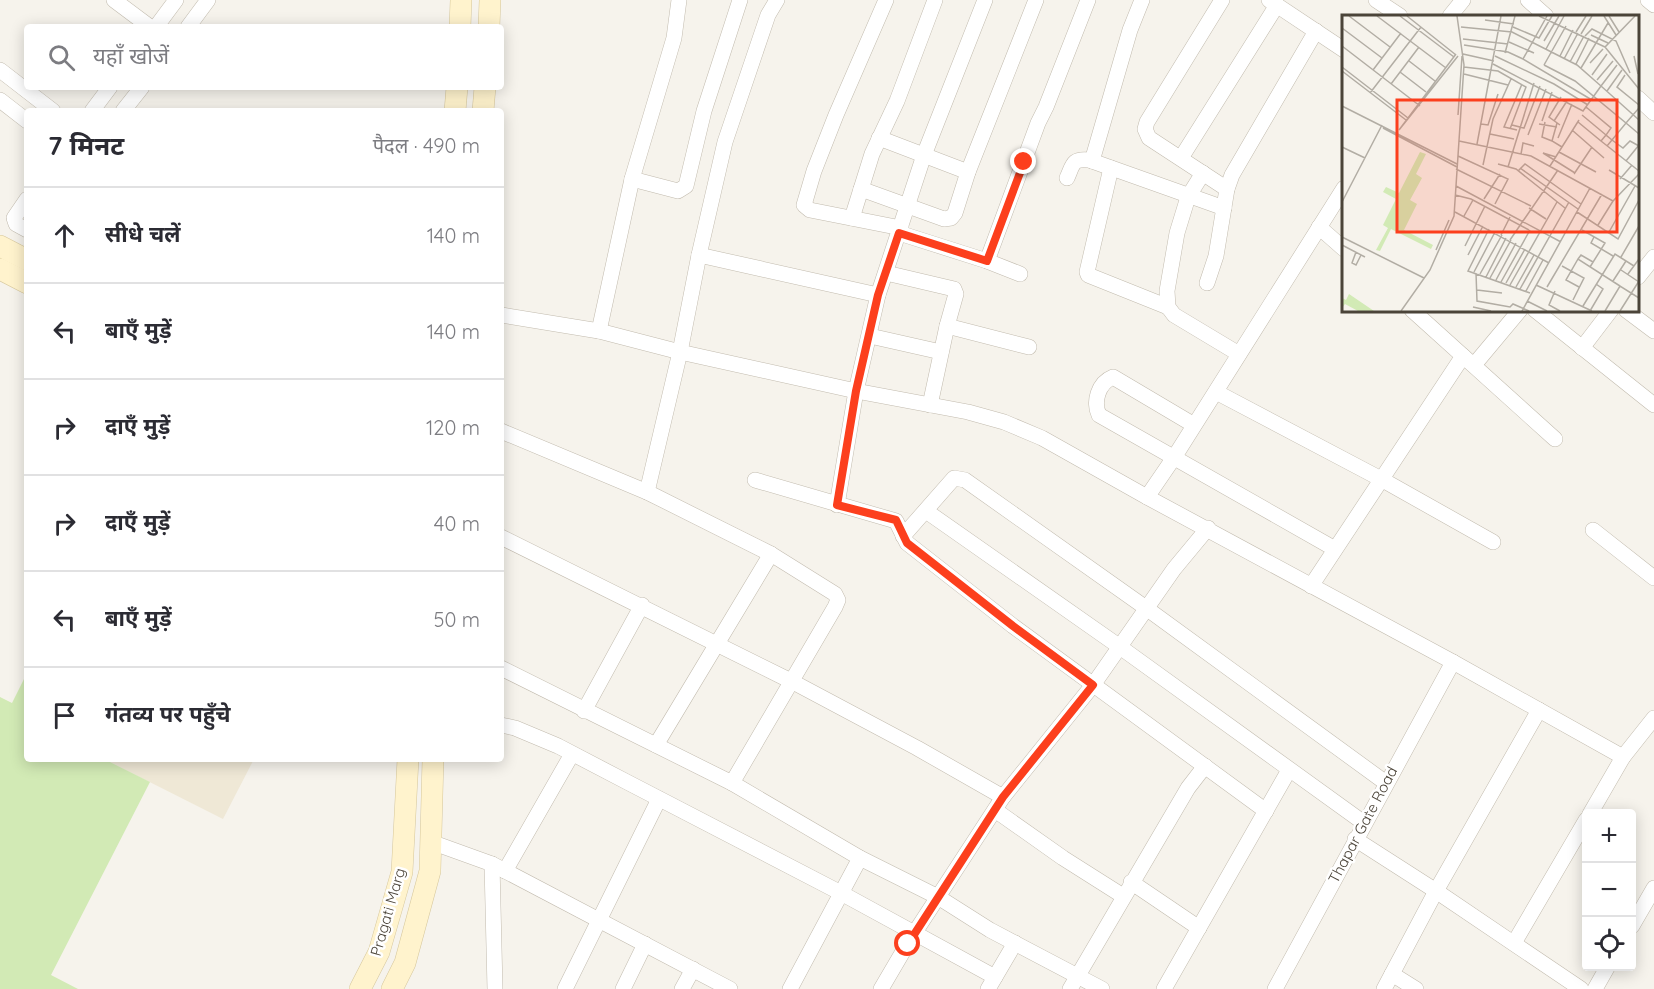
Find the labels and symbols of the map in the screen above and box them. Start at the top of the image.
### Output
inset map [1342,15,1639,312]
route end [1010,148,1036,174]
street label: Thapar Gate Road [1324,763,1401,886]
street label: Pragati Marg [366,866,409,958]
route start [894,930,920,956]

